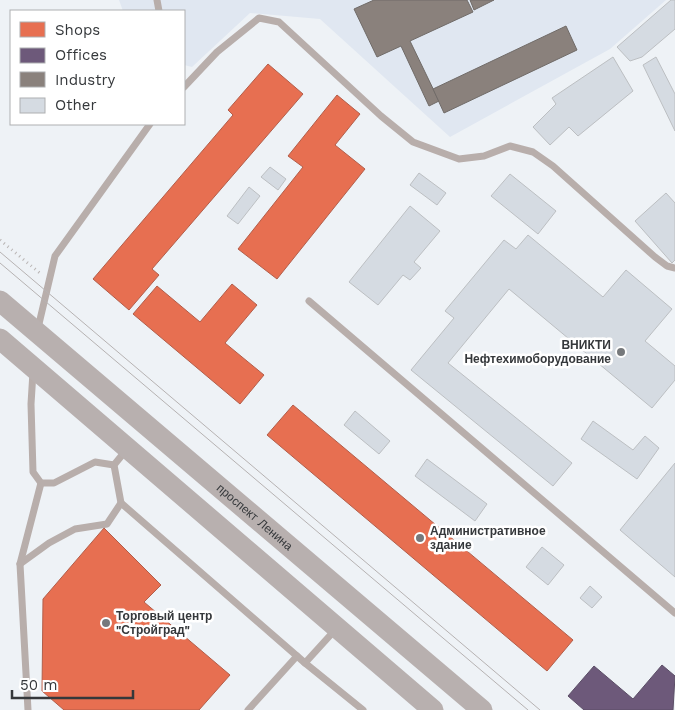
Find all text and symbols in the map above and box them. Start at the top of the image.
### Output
legend [10,10,185,125]
text: Shops [55,21,100,39]
text: Offices [55,46,107,64]
text: Industry [55,71,116,89]
text: Other [55,96,97,114]
place label: ВНИКТИ Нефтехимоборудование [464,338,611,366]
marker: ВНИКТИ Нефтехимоборудование [615,346,627,358]
street label: проспект Ленина [214,481,296,553]
place label: Административное здание [430,524,546,552]
marker: Административное здание [414,532,426,544]
place label: Торговый центр "Стройград" [116,609,212,637]
marker: Торговый центр "Стройград" [100,617,112,629]
scale bar [12,668,134,700]
text: 50 m [20,676,57,694]

